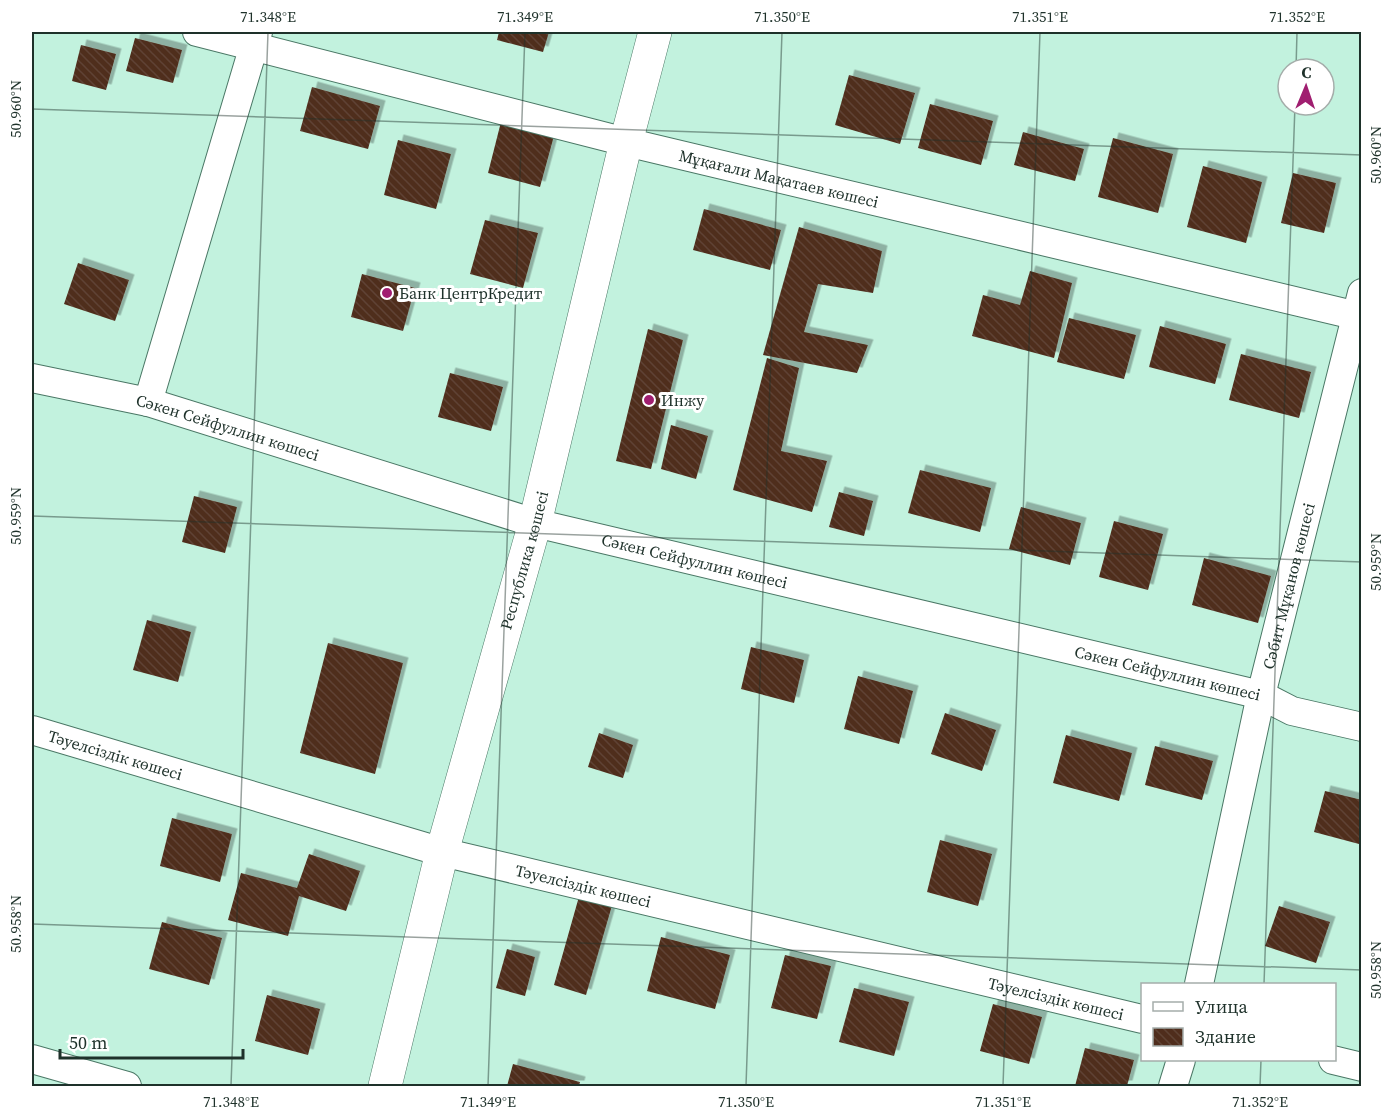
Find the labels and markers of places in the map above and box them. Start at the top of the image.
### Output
place label: Банк ЦентрКредит [399,282,543,304]
marker: Банк ЦентрКредит [380,286,394,300]
place label: Инжу [661,389,705,411]
marker: Инжу [642,393,656,407]

